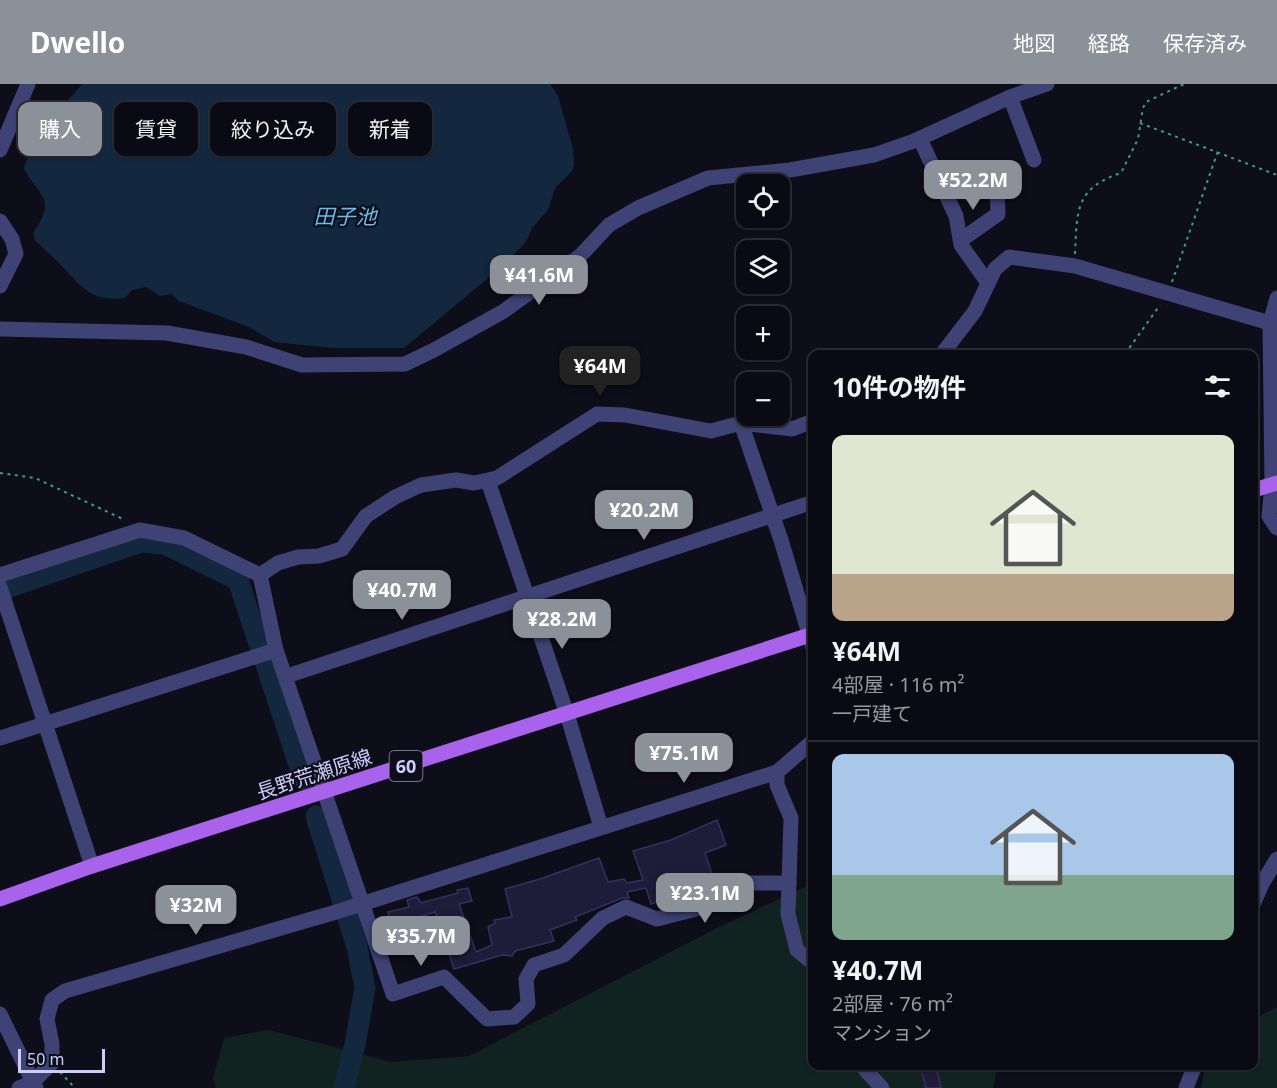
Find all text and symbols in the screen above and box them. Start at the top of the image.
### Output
text: Dwello [30,23,125,61]
text: 地図 [1013,29,1055,57]
text: 経路 [1088,29,1130,57]
text: 保存済み [1163,29,1247,57]
chip: 購入 [18,102,102,156]
chip: 賃貸 [114,102,198,156]
chip: 絞り込み [210,102,336,156]
chip: 新着 [348,102,432,156]
pin: ¥52.2M [924,160,1022,211]
text: ¥52.2M [938,166,1008,193]
map controls [736,174,790,426]
button: locate [736,174,790,228]
water label: 田子池 [314,202,378,230]
button: layers [736,240,790,294]
pin: ¥41.6M [490,255,588,306]
text: ¥41.6M [504,261,574,288]
button: + [736,306,790,360]
pin: ¥64M [564,346,636,397]
text: ¥64M [573,352,627,379]
text: 10件の物件 [832,369,966,405]
icon: filters [1201,370,1234,403]
button: − [736,372,790,426]
icon: home [979,474,1087,582]
pin: ¥20.2M [595,490,693,541]
text: ¥20.2M [609,496,679,523]
pin: ¥40.7M [353,570,451,621]
text: ¥40.7M [367,576,437,603]
pin: ¥28.2M [513,599,611,650]
text: ¥28.2M [527,605,597,632]
text: ¥64M [832,633,901,669]
text: 4部屋 · 116 m² [832,671,964,698]
text: 一戸建て [832,700,912,727]
pin: ¥75.1M [635,733,733,784]
text: ¥75.1M [649,739,719,766]
street label: 長野荒瀬原線 [253,743,375,805]
road number: 60 [390,751,422,781]
icon: home [979,793,1087,901]
pin: ¥23.1M [656,873,754,924]
text: ¥23.1M [670,879,740,906]
pin: ¥32M [160,885,232,936]
text: ¥32M [169,891,223,918]
pin: ¥35.7M [372,916,470,967]
text: ¥35.7M [386,922,456,949]
text: ¥40.7M [832,952,923,988]
text: 2部屋 · 76 m² [832,990,953,1017]
text: マンション [832,1019,932,1046]
scale bar [18,1046,105,1074]
text: 50 m [27,1048,64,1070]

